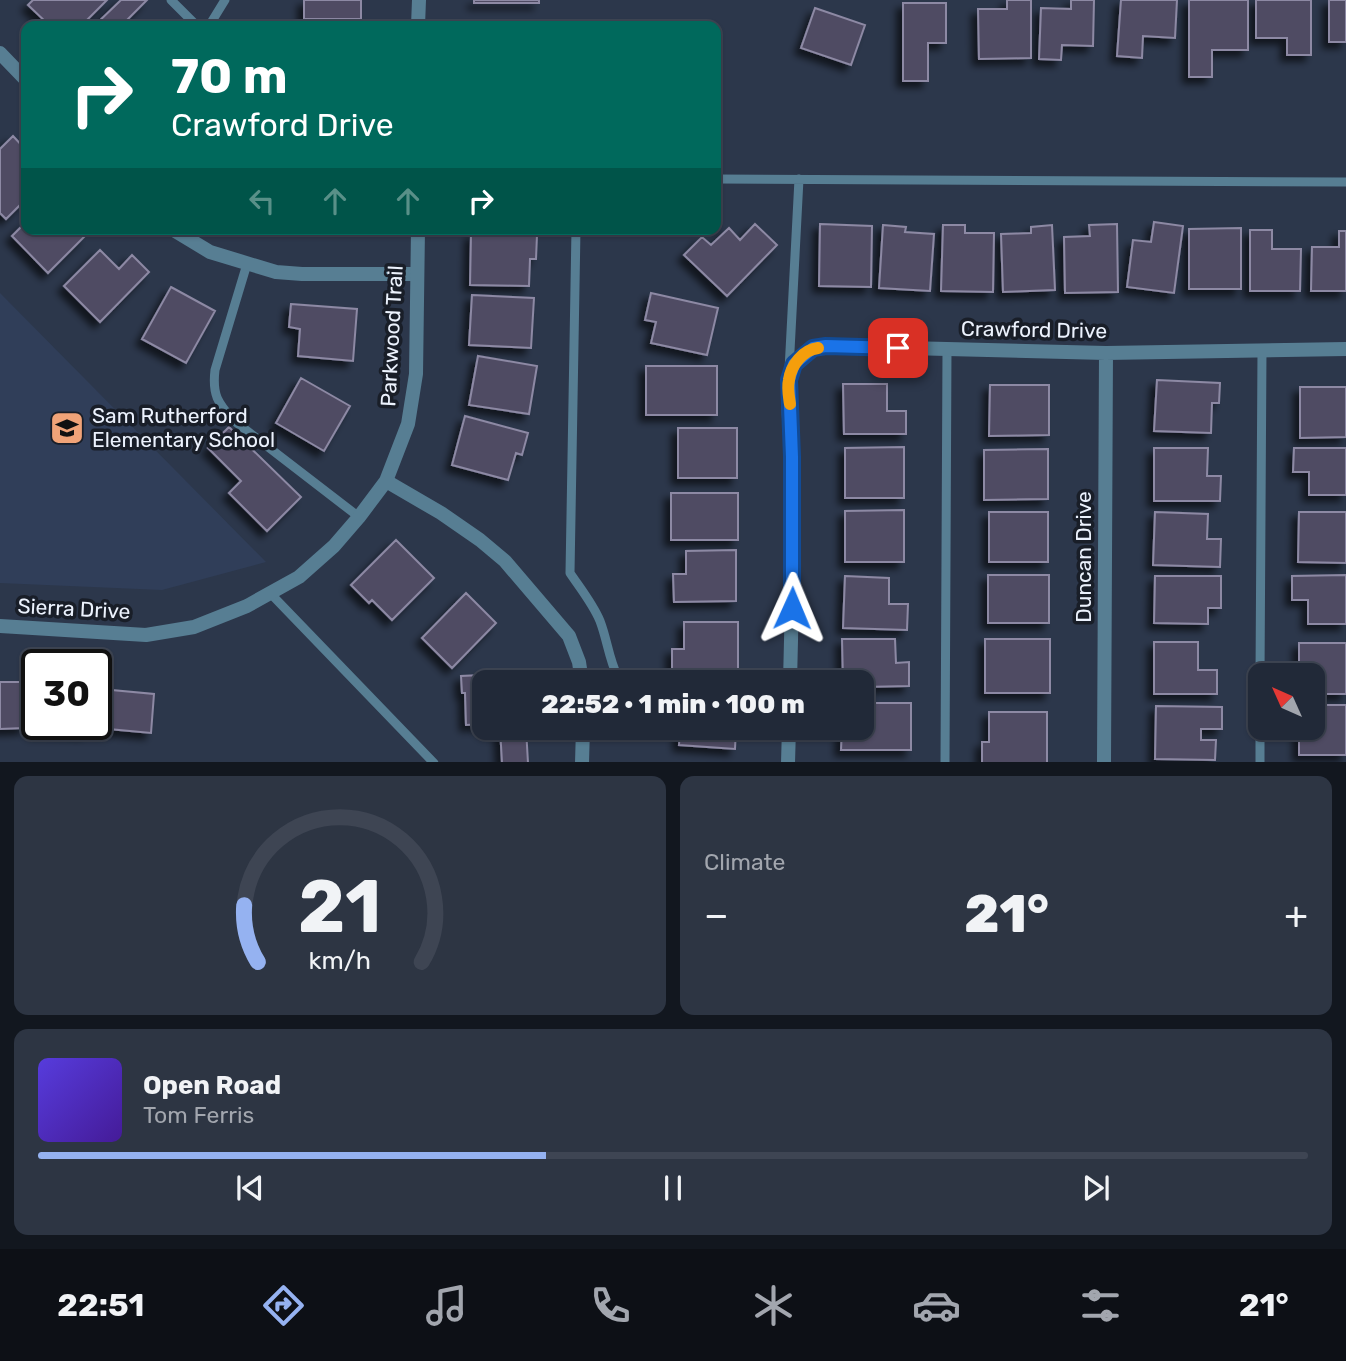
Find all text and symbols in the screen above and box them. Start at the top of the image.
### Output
text: 70 m [171,47,288,105]
icon: right [56,49,147,140]
text: Crawford Drive [171,106,394,144]
icon: left [243,182,281,220]
icon: ahead [316,182,354,220]
icon: ahead [389,182,427,220]
icon: right [462,182,500,220]
street label: Parkwood Trail [375,265,408,407]
street label: Crawford Drive [961,316,1107,343]
pin [868,318,928,378]
icon: arrive [879,329,917,367]
place label: Sam Rutherford Elementary School [92,403,275,452]
school or university icon: Sam Rutherford Elementary School [48,409,86,447]
street label: Duncan Drive [1071,491,1096,623]
position arrow [755,571,829,645]
street label: Sierra Drive [17,593,131,624]
speed limit sign: 30 [21,649,112,740]
north arrow [1248,663,1325,740]
map controls [1248,663,1325,740]
text: 22:52 · 1 min · 100 m [541,689,805,720]
text: Climate [704,848,785,876]
text: 21 [298,864,382,950]
text: 21° [964,883,1049,945]
text: − [704,892,729,938]
text: + [1284,892,1308,938]
text: km/h [309,945,371,974]
text: Open Road [143,1070,281,1101]
text: Tom Ferris [143,1101,254,1129]
icon: previous [231,1169,269,1207]
icon: pause [654,1169,692,1207]
icon: next [1077,1169,1115,1207]
icon: directions [259,1281,308,1330]
icon: music [422,1281,471,1330]
icon: phone [586,1281,635,1330]
icon: climate [749,1281,798,1330]
icon: car [912,1281,961,1330]
icon: filters [1076,1281,1125,1330]
text: 22:51 [57,1286,144,1324]
text: 21° [1239,1286,1289,1324]

